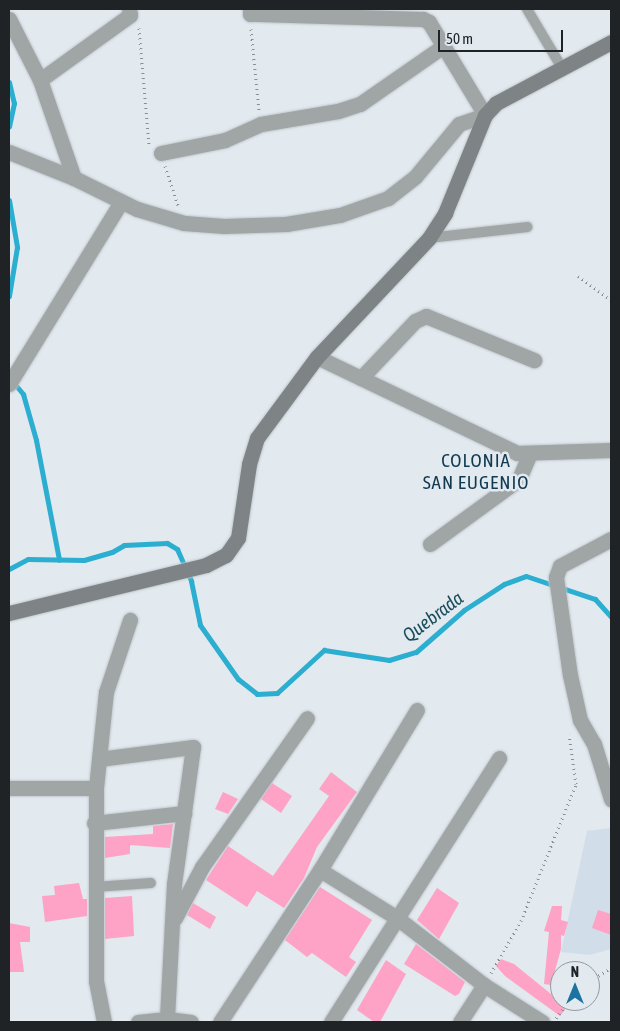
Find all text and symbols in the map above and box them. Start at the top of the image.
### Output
scale bar [440,20,565,52]
text: 50 m [446,30,473,47]
district label: COLONIA SAN EUGENIO [421,450,531,494]
water label: Quebrada [398,587,468,647]
north arrow [550,961,600,1011]
text: N [571,964,579,980]

